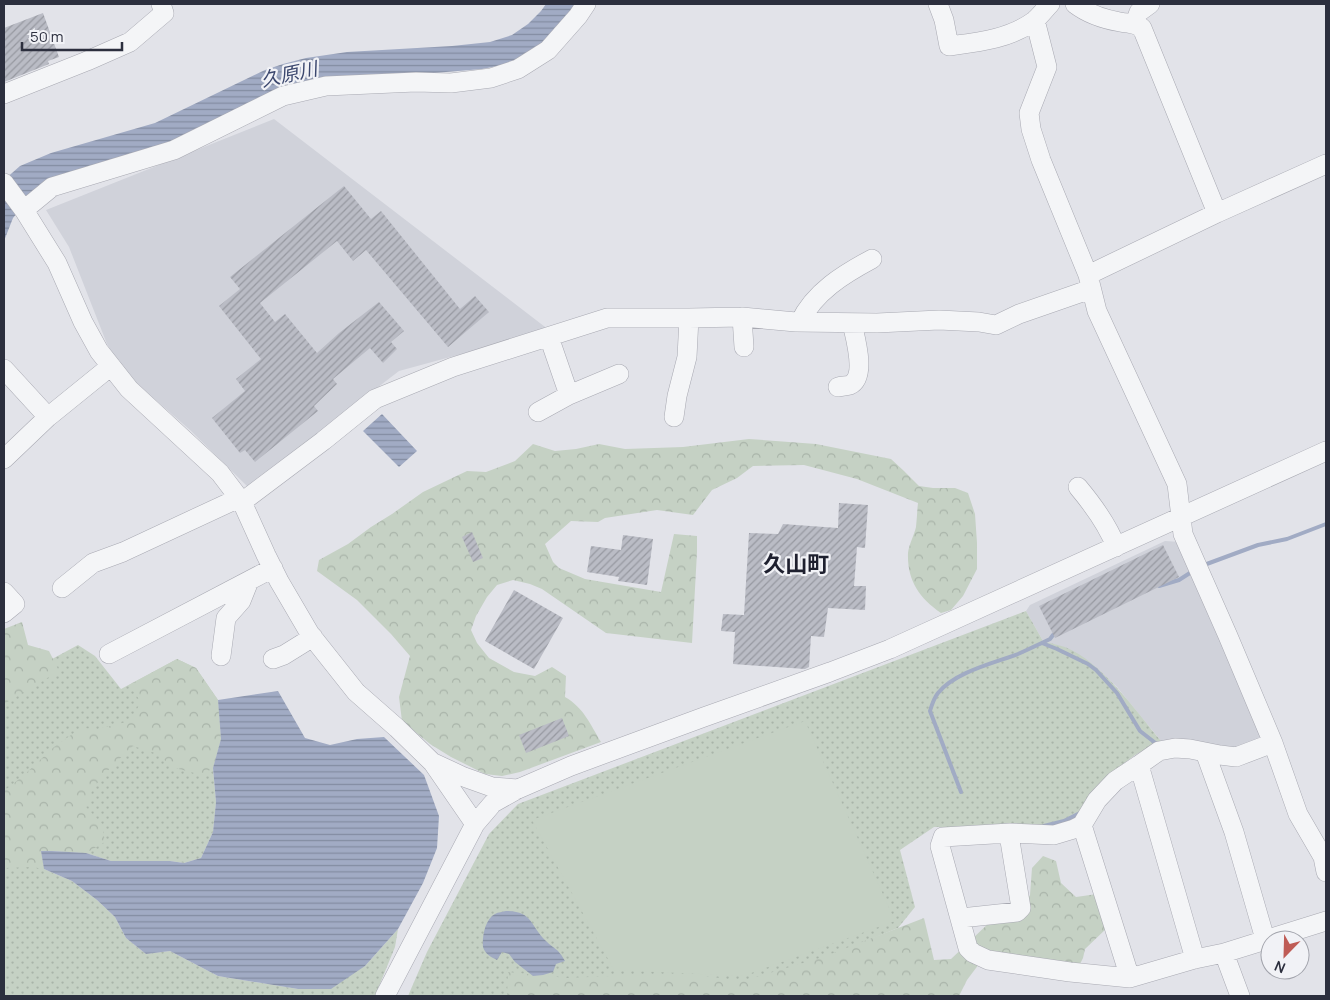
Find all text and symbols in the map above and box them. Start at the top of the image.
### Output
scale bar [22,20,122,52]
text: 50 m [30,26,64,47]
water label: 久原川 [258,55,322,93]
district label: 久山町 [763,549,829,579]
north arrow [1260,930,1310,980]
text: N [1271,957,1288,978]

